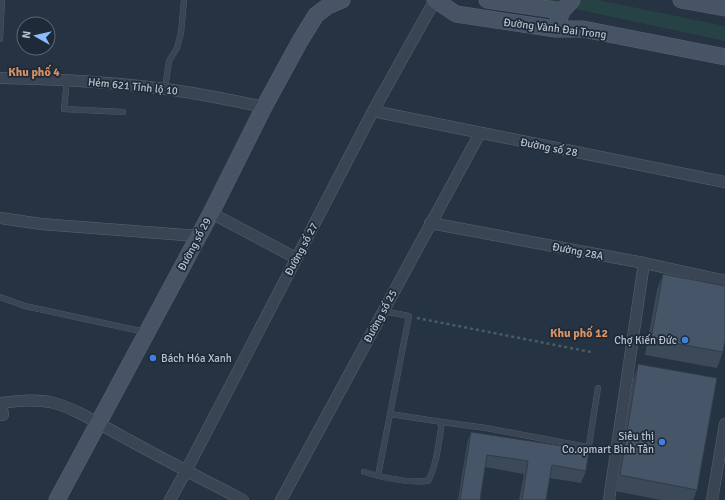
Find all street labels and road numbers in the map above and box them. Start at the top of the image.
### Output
street label: Đường Vành Đai Trong [503,16,607,41]
street label: Hẻm 621 Tỉnh lộ 10 [87,75,179,98]
street label: Đường số 28 [519,135,579,159]
street label: Đường số 29 [174,215,214,273]
street label: Đường số 27 [281,220,321,278]
street label: Đường 28A [551,240,605,263]
street label: Đường số 25 [360,287,400,345]

